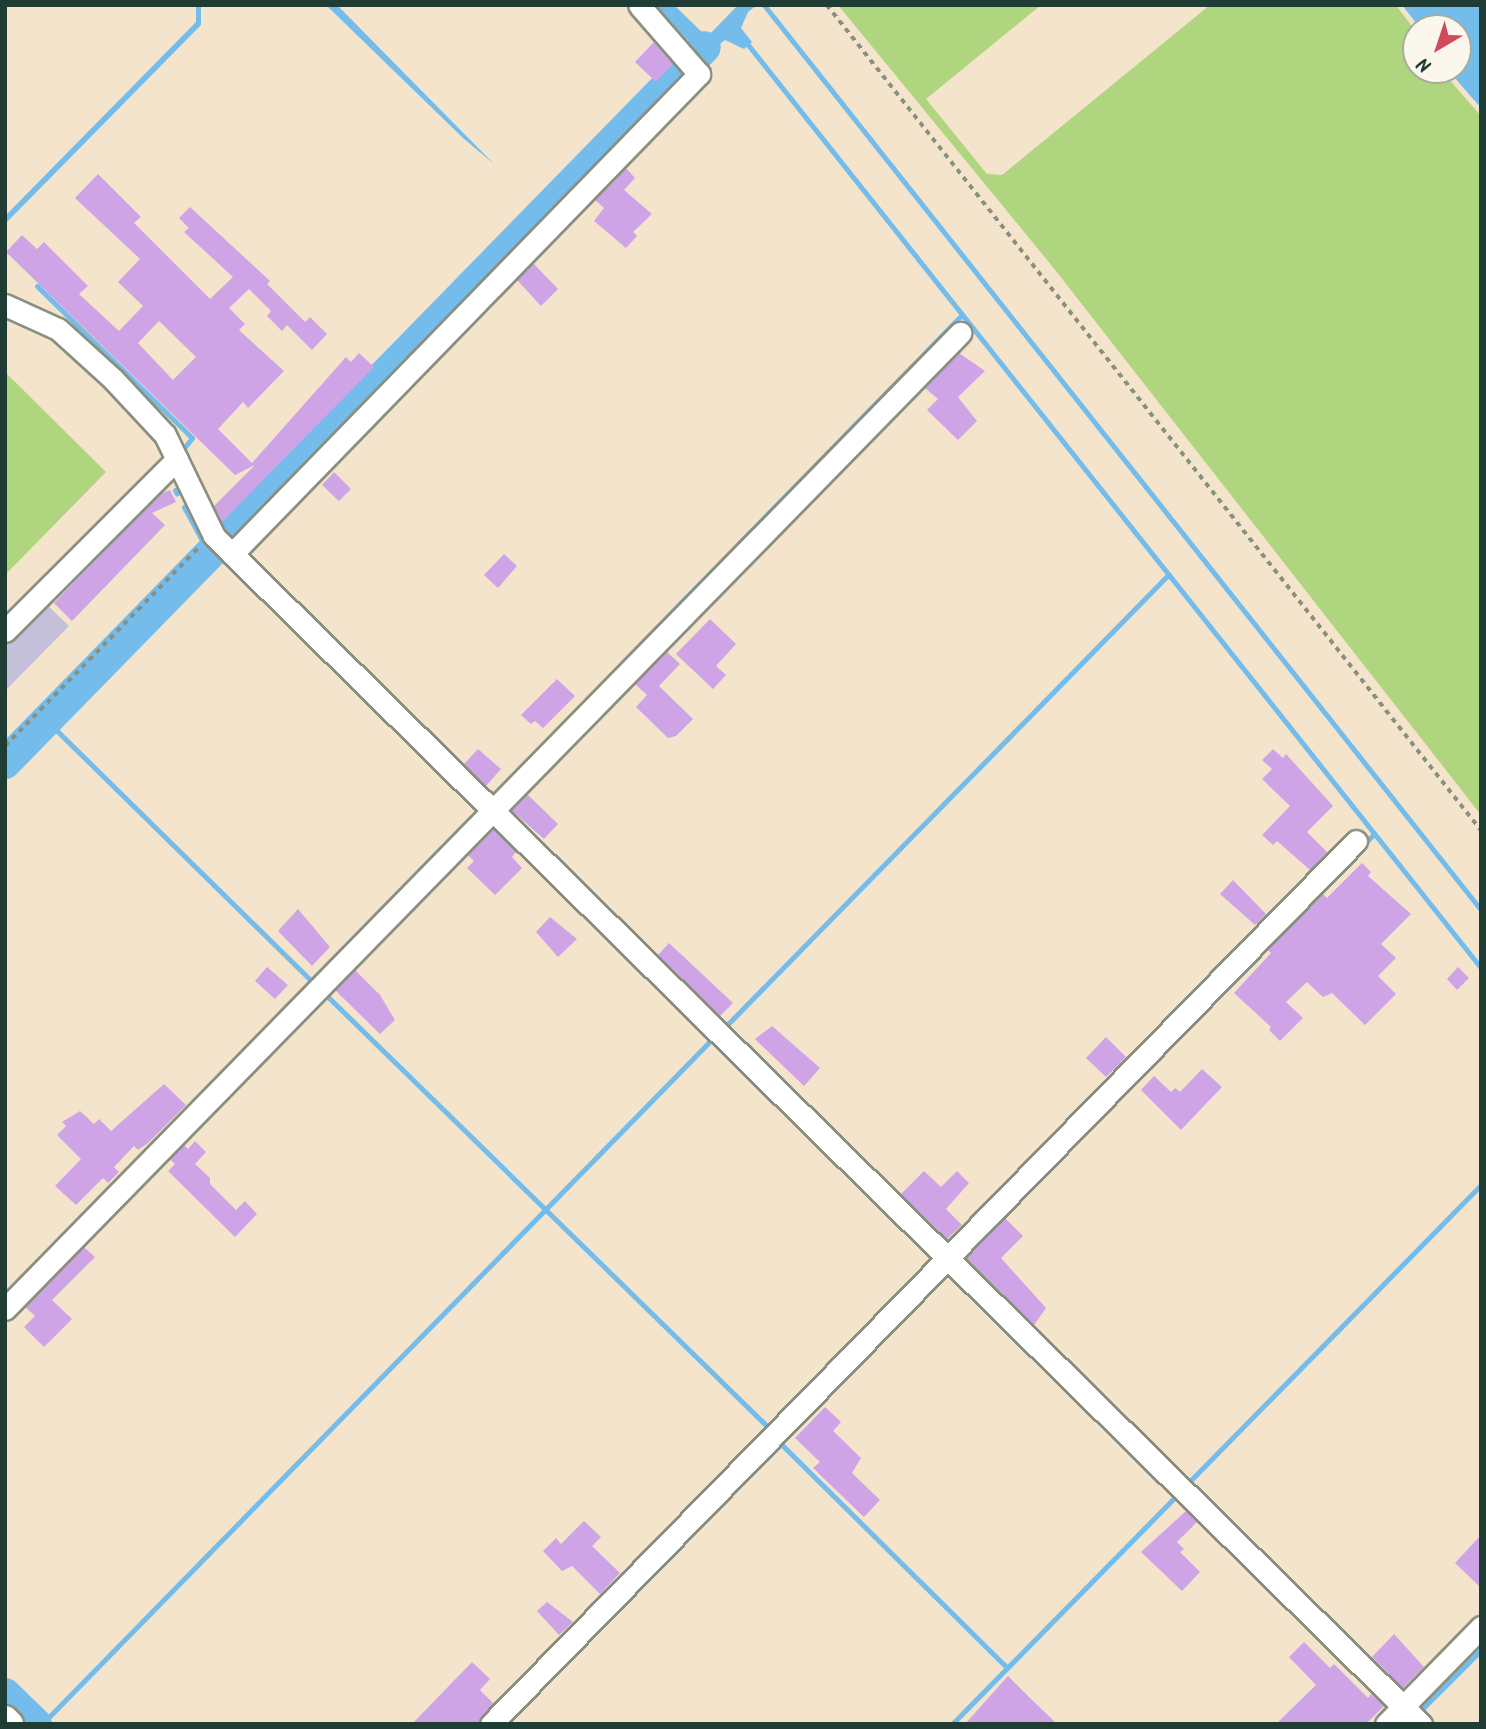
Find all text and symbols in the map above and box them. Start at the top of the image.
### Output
north arrow [1402,14,1472,84]
text: N [1411,48,1439,79]

